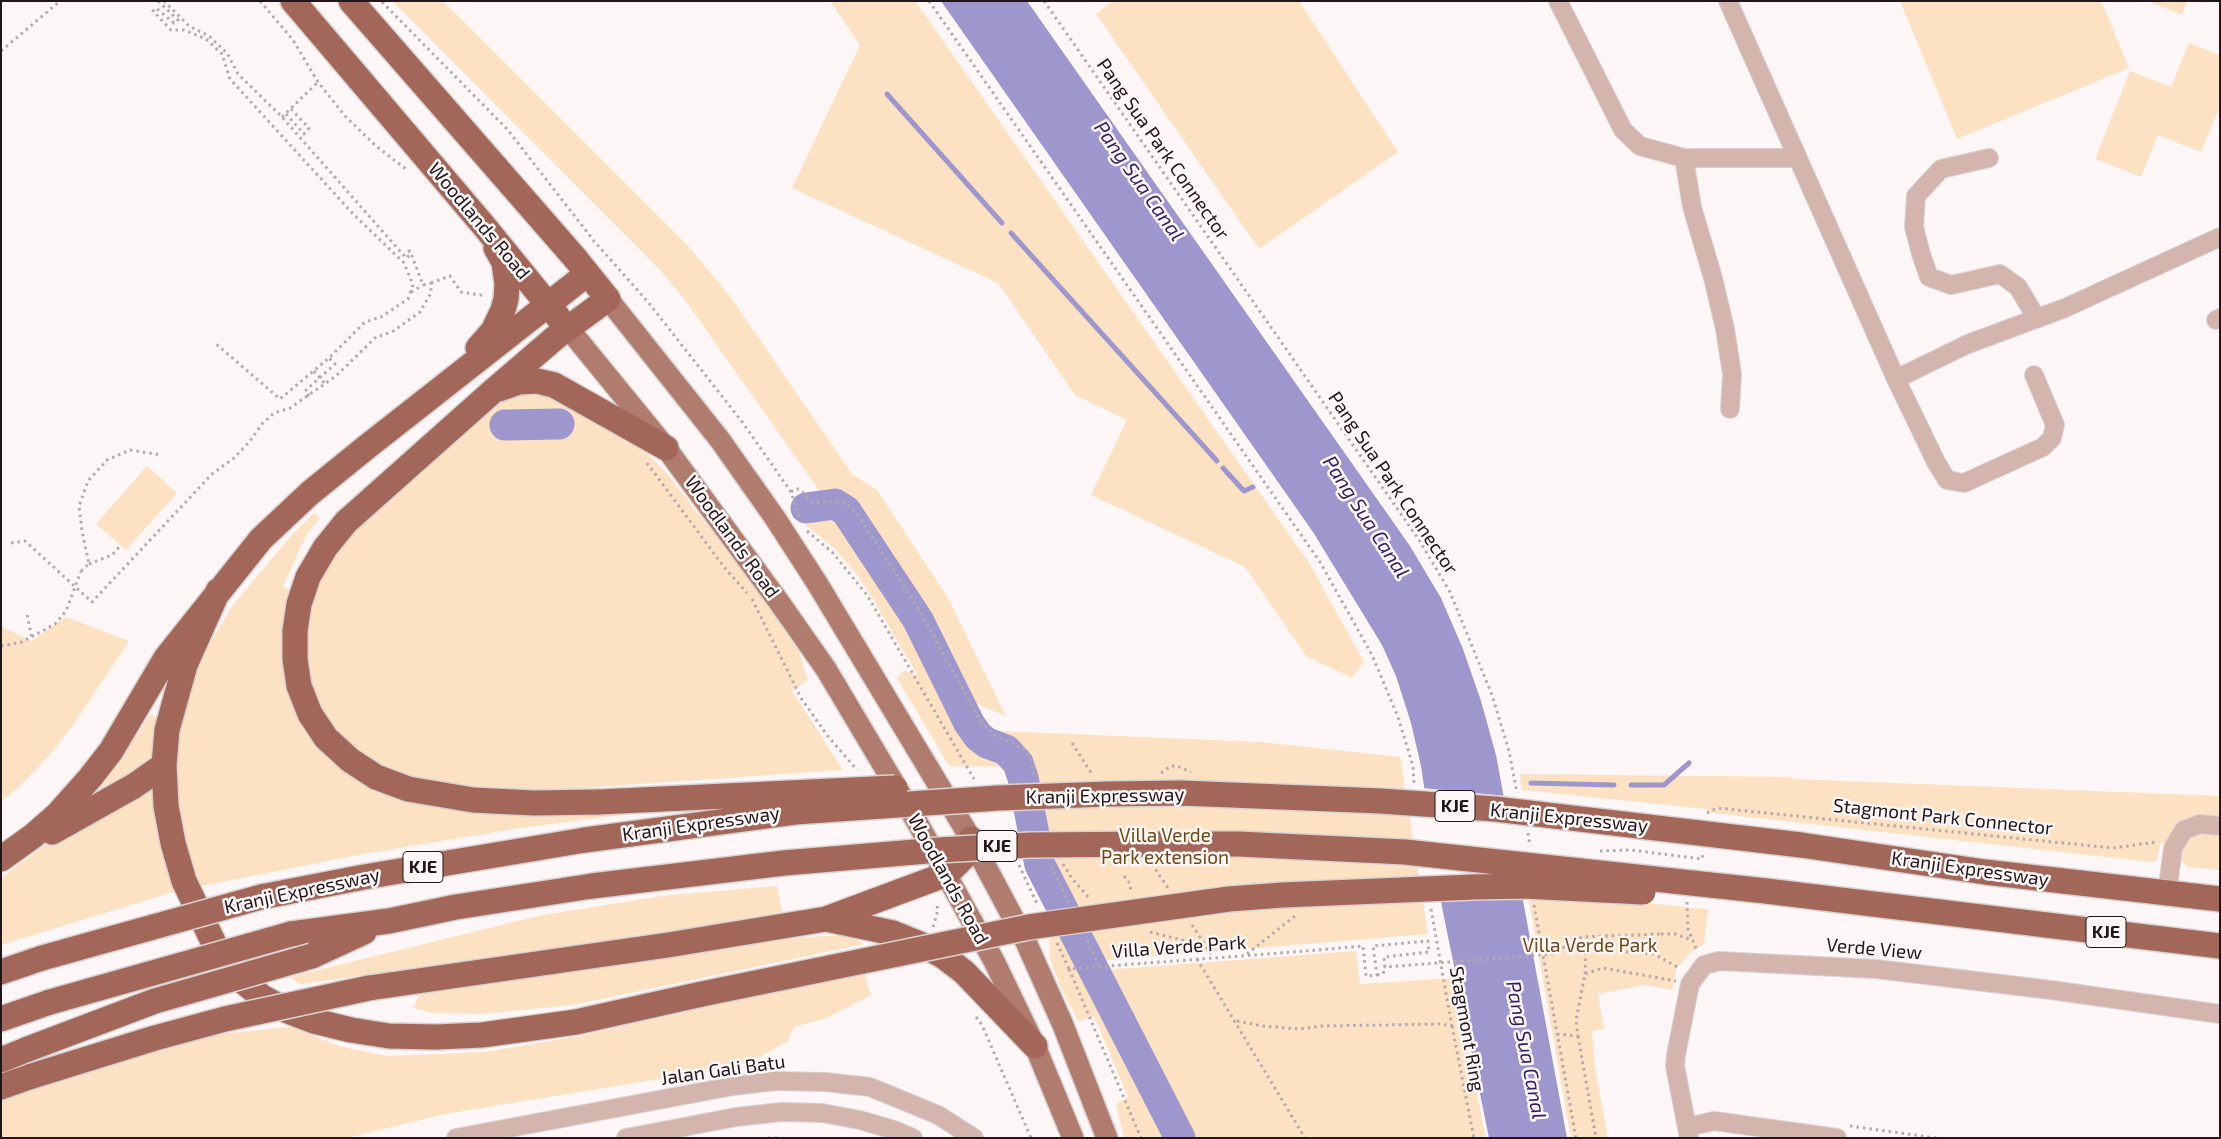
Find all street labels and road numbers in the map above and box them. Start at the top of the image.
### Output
street label: Pang Sua Park Connector [1092,54,1234,244]
street label: Woodlands Road [423,158,535,284]
street label: Pang Sua Park Connector [1323,387,1463,579]
street label: Woodlands Road [680,471,784,603]
street label: Kranji Expressway [1025,783,1185,809]
road number: KJE [1435,790,1475,821]
street label: Stagmont Park Connector [1832,794,2054,840]
street label: Kranji Expressway [1489,798,1649,838]
street label: Kranji Expressway [621,802,781,846]
street label: Woodlands Road [903,810,993,948]
road number: KJE [977,830,1017,861]
street label: Kranji Expressway [1890,847,2050,891]
road number: KJE [403,852,443,882]
street label: Kranji Expressway [222,863,382,919]
road number: KJE [2086,916,2126,948]
street label: Villa Verde Park [1111,931,1247,963]
street label: Verde View [1825,933,1923,965]
street label: Stagmont Ring [1445,965,1489,1093]
street label: Jalan Gali Batu [659,1050,787,1090]

